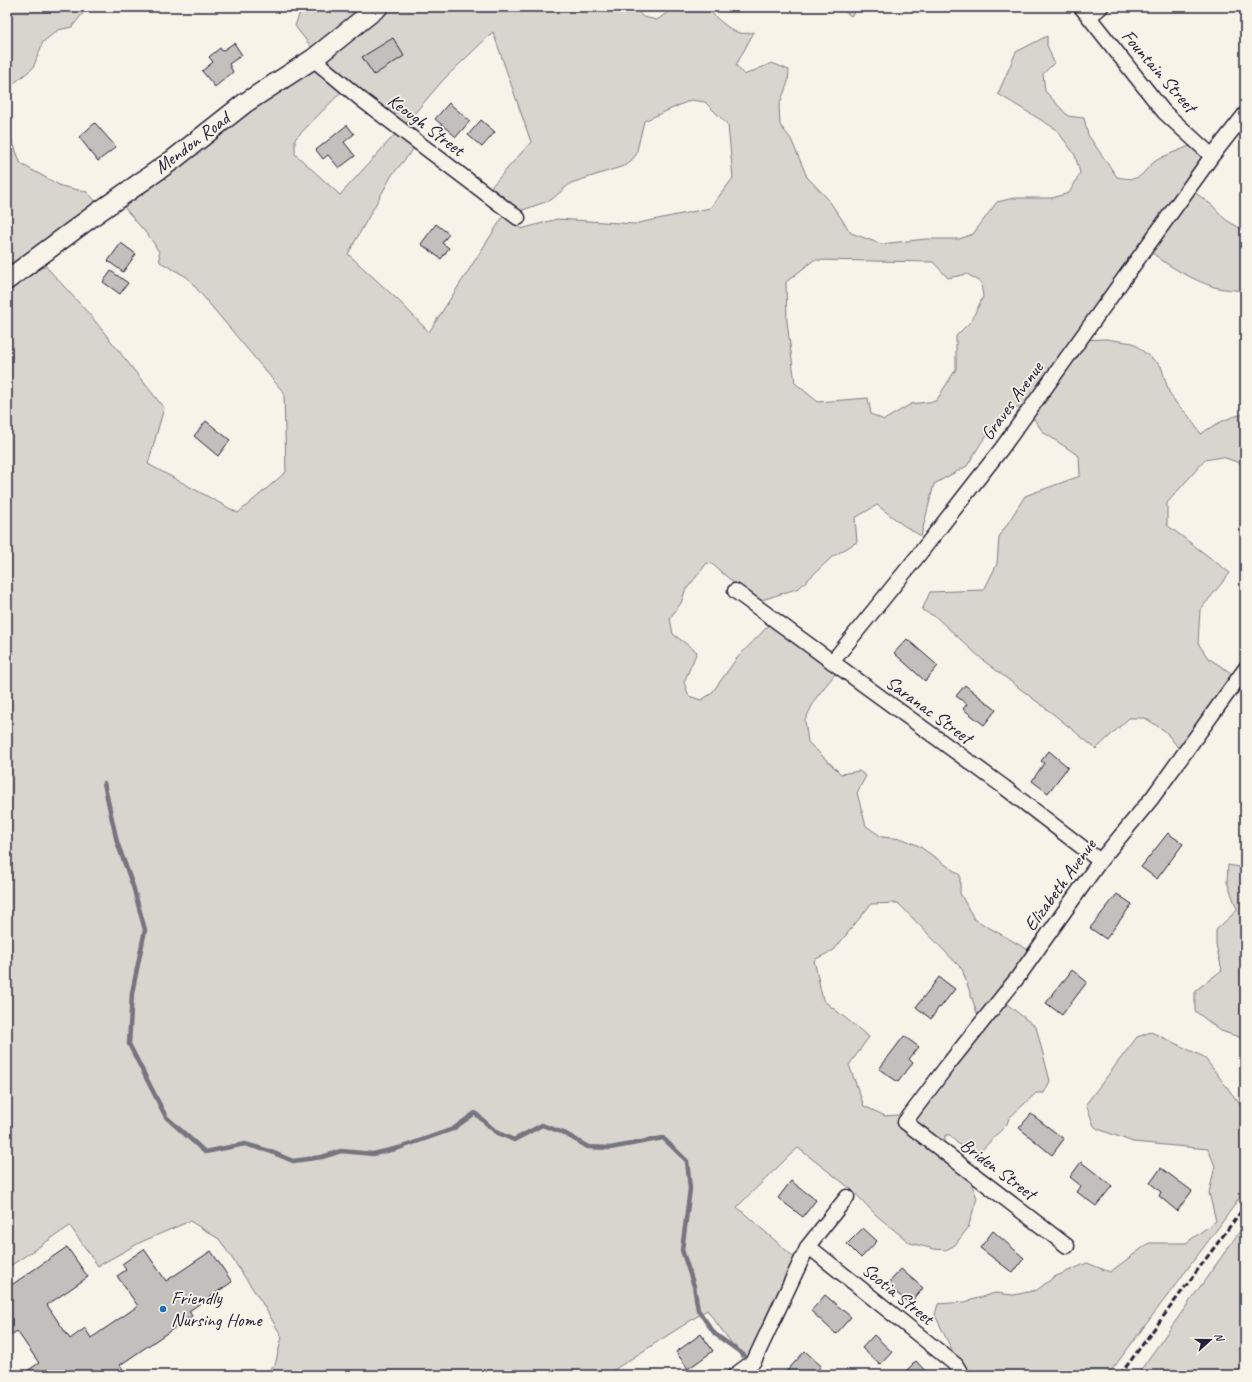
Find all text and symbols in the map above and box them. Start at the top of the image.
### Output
street label: Fountain Street [1116,24,1204,120]
street label: Keough Street [383,88,470,163]
street label: Mendon Road [150,105,237,179]
street label: Graves Avenue [975,355,1050,445]
street label: Saranac Street [881,671,979,751]
street label: Elizabeth Avenue [1019,833,1103,936]
street label: Briden Street [955,1133,1043,1207]
street label: Scotia Street [857,1258,940,1331]
place label: Friendly Nursing Home [171,1286,263,1332]
marker: Friendly Nursing Home [158,1304,168,1314]
north arrow [1190,1320,1230,1360]
text: N [1212,1331,1228,1344]

